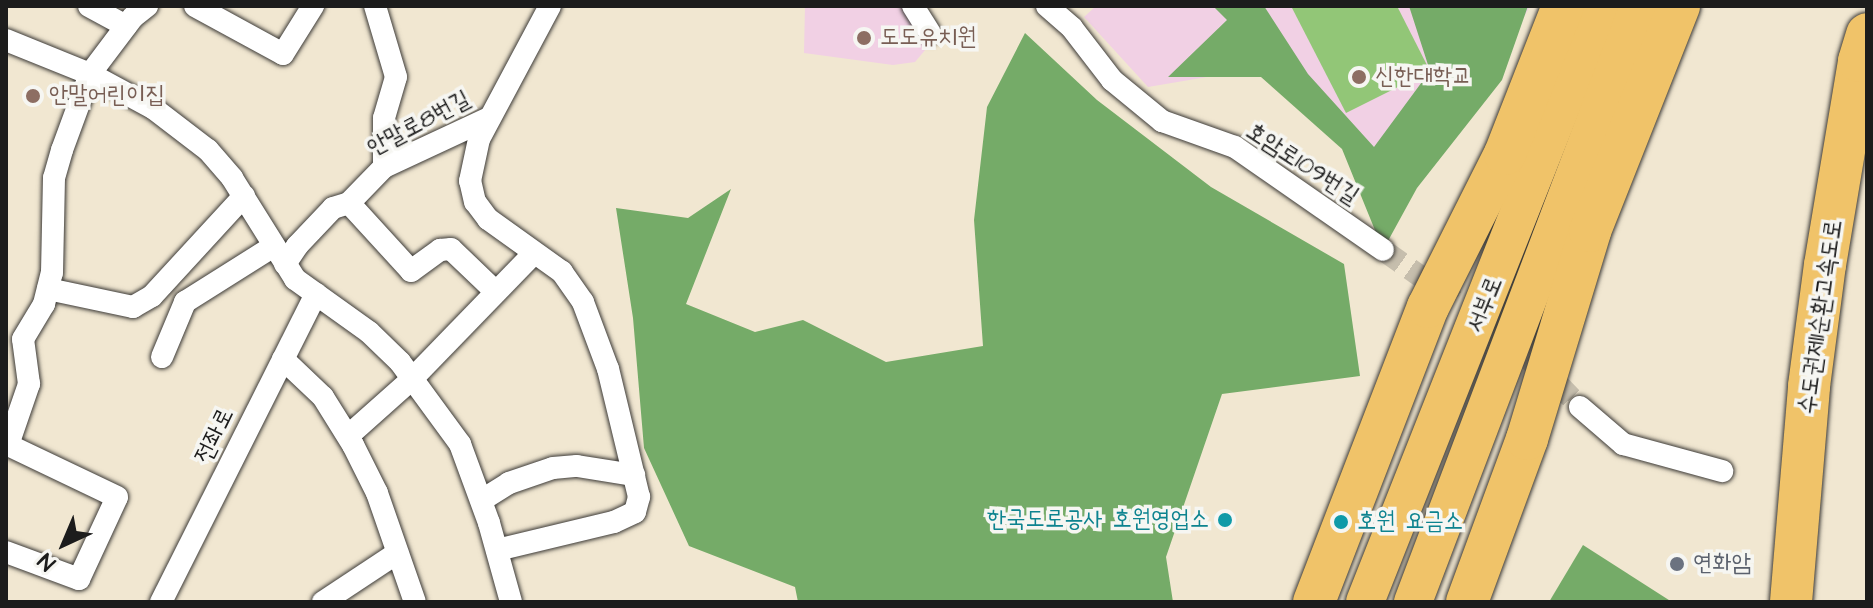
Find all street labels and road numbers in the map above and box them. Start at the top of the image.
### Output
street label: 안말로8번길 [363,85,475,163]
street label: 호암로109번길 [1240,117,1364,211]
street label: 수도권제1순환고속도로 [1793,218,1849,416]
street label: 서부로 [1461,273,1509,337]
street label: 전좌로 [189,404,241,468]

